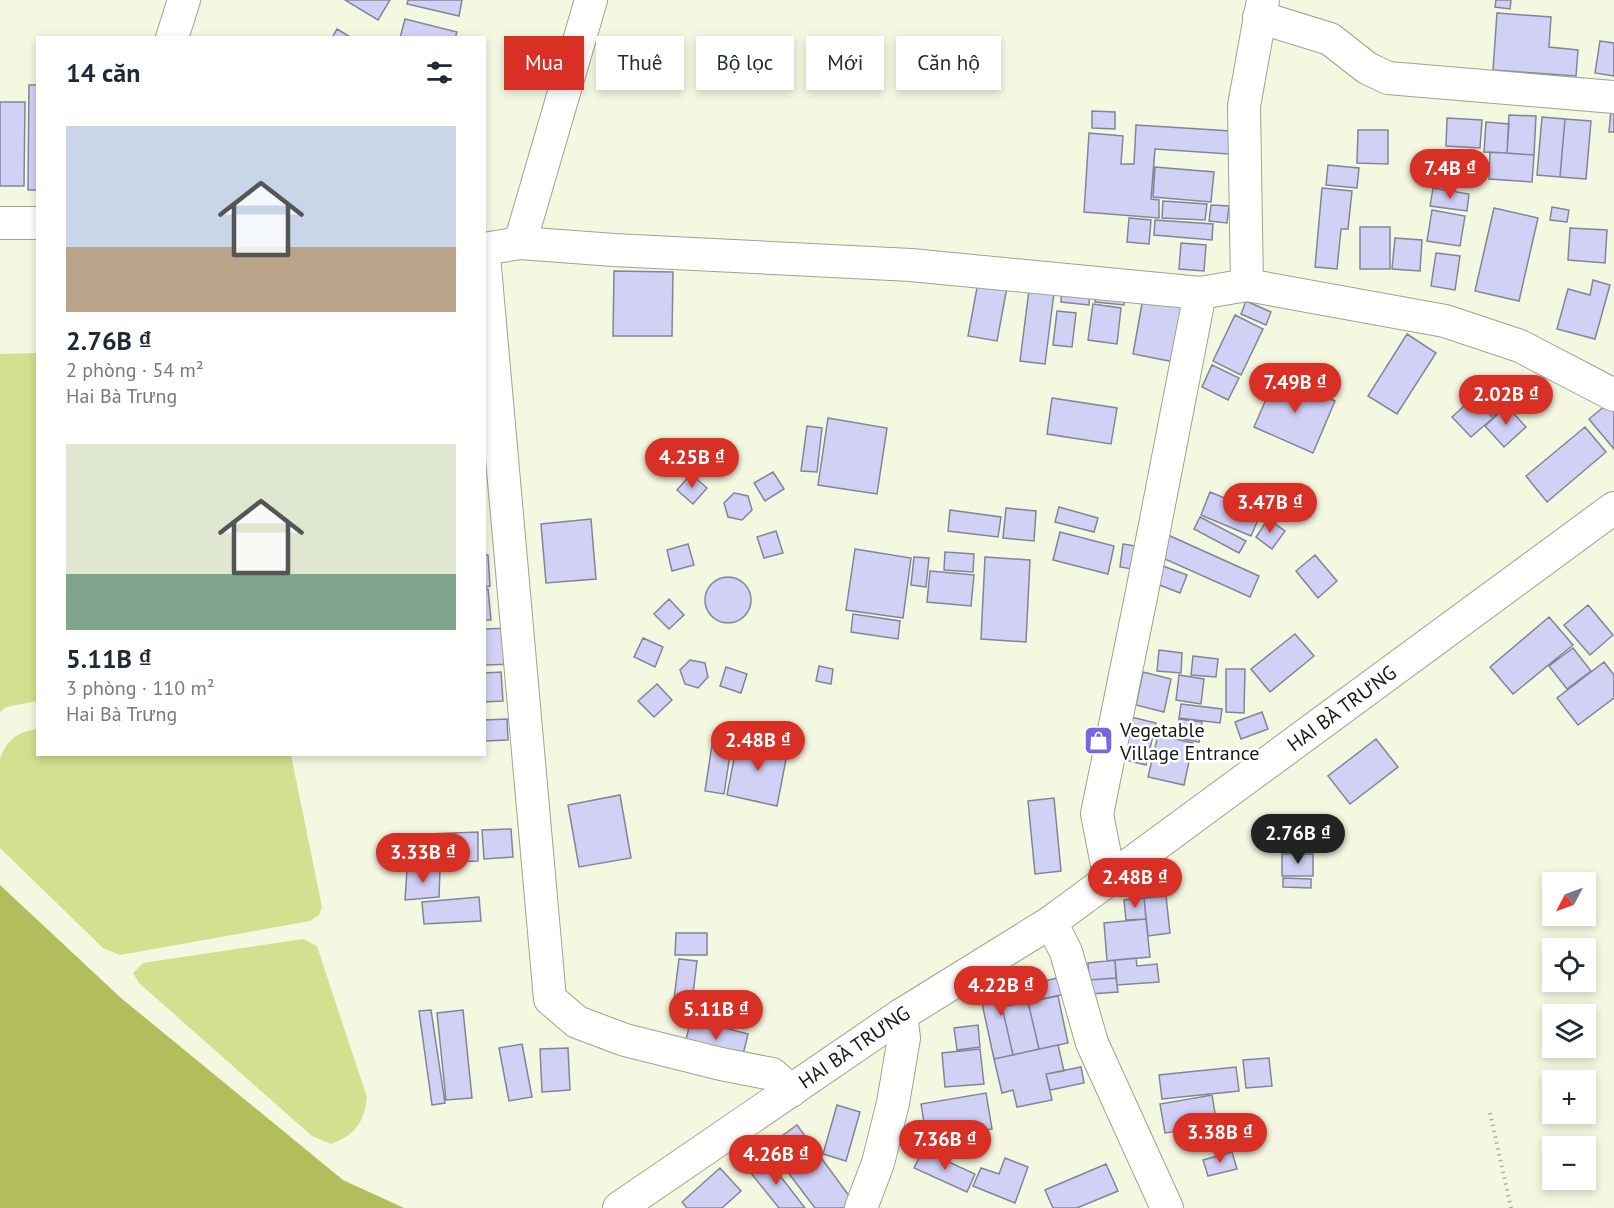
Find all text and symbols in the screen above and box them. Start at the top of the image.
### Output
chip: Mua [504,36,584,90]
chip: Thuê [596,36,684,90]
chip: Bộ lọc [696,36,794,90]
chip: Mới [806,36,884,90]
chip: Căn hộ [896,36,1001,90]
text: 14 căn [66,56,140,89]
icon: filters [423,56,456,89]
pin: 7.4B ₫ [1401,149,1499,200]
text: 7.4B ₫ [1424,155,1476,181]
icon: home [207,165,315,273]
text: 2.76B ₫ [66,324,152,357]
text: 2 phòng · 54 m² [66,357,204,383]
pin: 7.49B ₫ [1240,363,1350,414]
text: 7.49B ₫ [1263,369,1327,395]
pin: 2.02B ₫ [1451,375,1561,426]
text: 2.02B ₫ [1473,381,1539,407]
text: Hai Bà Trưng [66,383,177,409]
pin: 4.25B ₫ [637,438,747,489]
text: 4.25B ₫ [659,444,725,470]
icon: home [207,483,315,591]
pin: 3.47B ₫ [1215,483,1325,534]
text: 3.47B ₫ [1237,489,1303,515]
text: 5.11B ₫ [66,642,152,675]
street label: HAI BÀ TRƯNG [1282,659,1402,757]
text: 3 phòng · 110 m² [66,675,215,701]
text: Hai Bà Trưng [66,701,177,727]
place label: Vegetable Village Entrance [1119,717,1259,766]
pin: 2.48B ₫ [703,721,813,772]
shop icon: Vegetable Village Entrance [1083,725,1115,757]
text: 2.48B ₫ [725,727,791,753]
pin: 2.76B ₫ [1243,814,1353,865]
text: 2.76B ₫ [1265,820,1331,846]
pin: 3.33B ₫ [368,833,478,884]
text: 3.33B ₫ [390,839,456,865]
pin: 2.48B ₫ [1080,858,1190,909]
text: 2.48B ₫ [1102,864,1168,890]
north arrow [1542,872,1596,926]
map controls [1542,872,1596,1190]
button: locate [1542,938,1596,992]
pin: 4.22B ₫ [946,966,1056,1017]
text: 4.22B ₫ [968,972,1034,998]
pin: 5.11B ₫ [661,990,771,1041]
text: 5.11B ₫ [683,996,749,1022]
street label: HAI BÀ TRƯNG [793,1000,915,1094]
button: layers [1542,1004,1596,1058]
button: + [1542,1070,1596,1124]
pin: 3.38B ₫ [1165,1113,1275,1164]
text: 3.38B ₫ [1187,1119,1253,1145]
pin: 7.36B ₫ [890,1120,1000,1171]
text: 7.36B ₫ [913,1126,977,1152]
pin: 4.26B ₫ [721,1135,831,1186]
button: − [1542,1136,1596,1190]
text: 4.26B ₫ [743,1141,809,1167]

